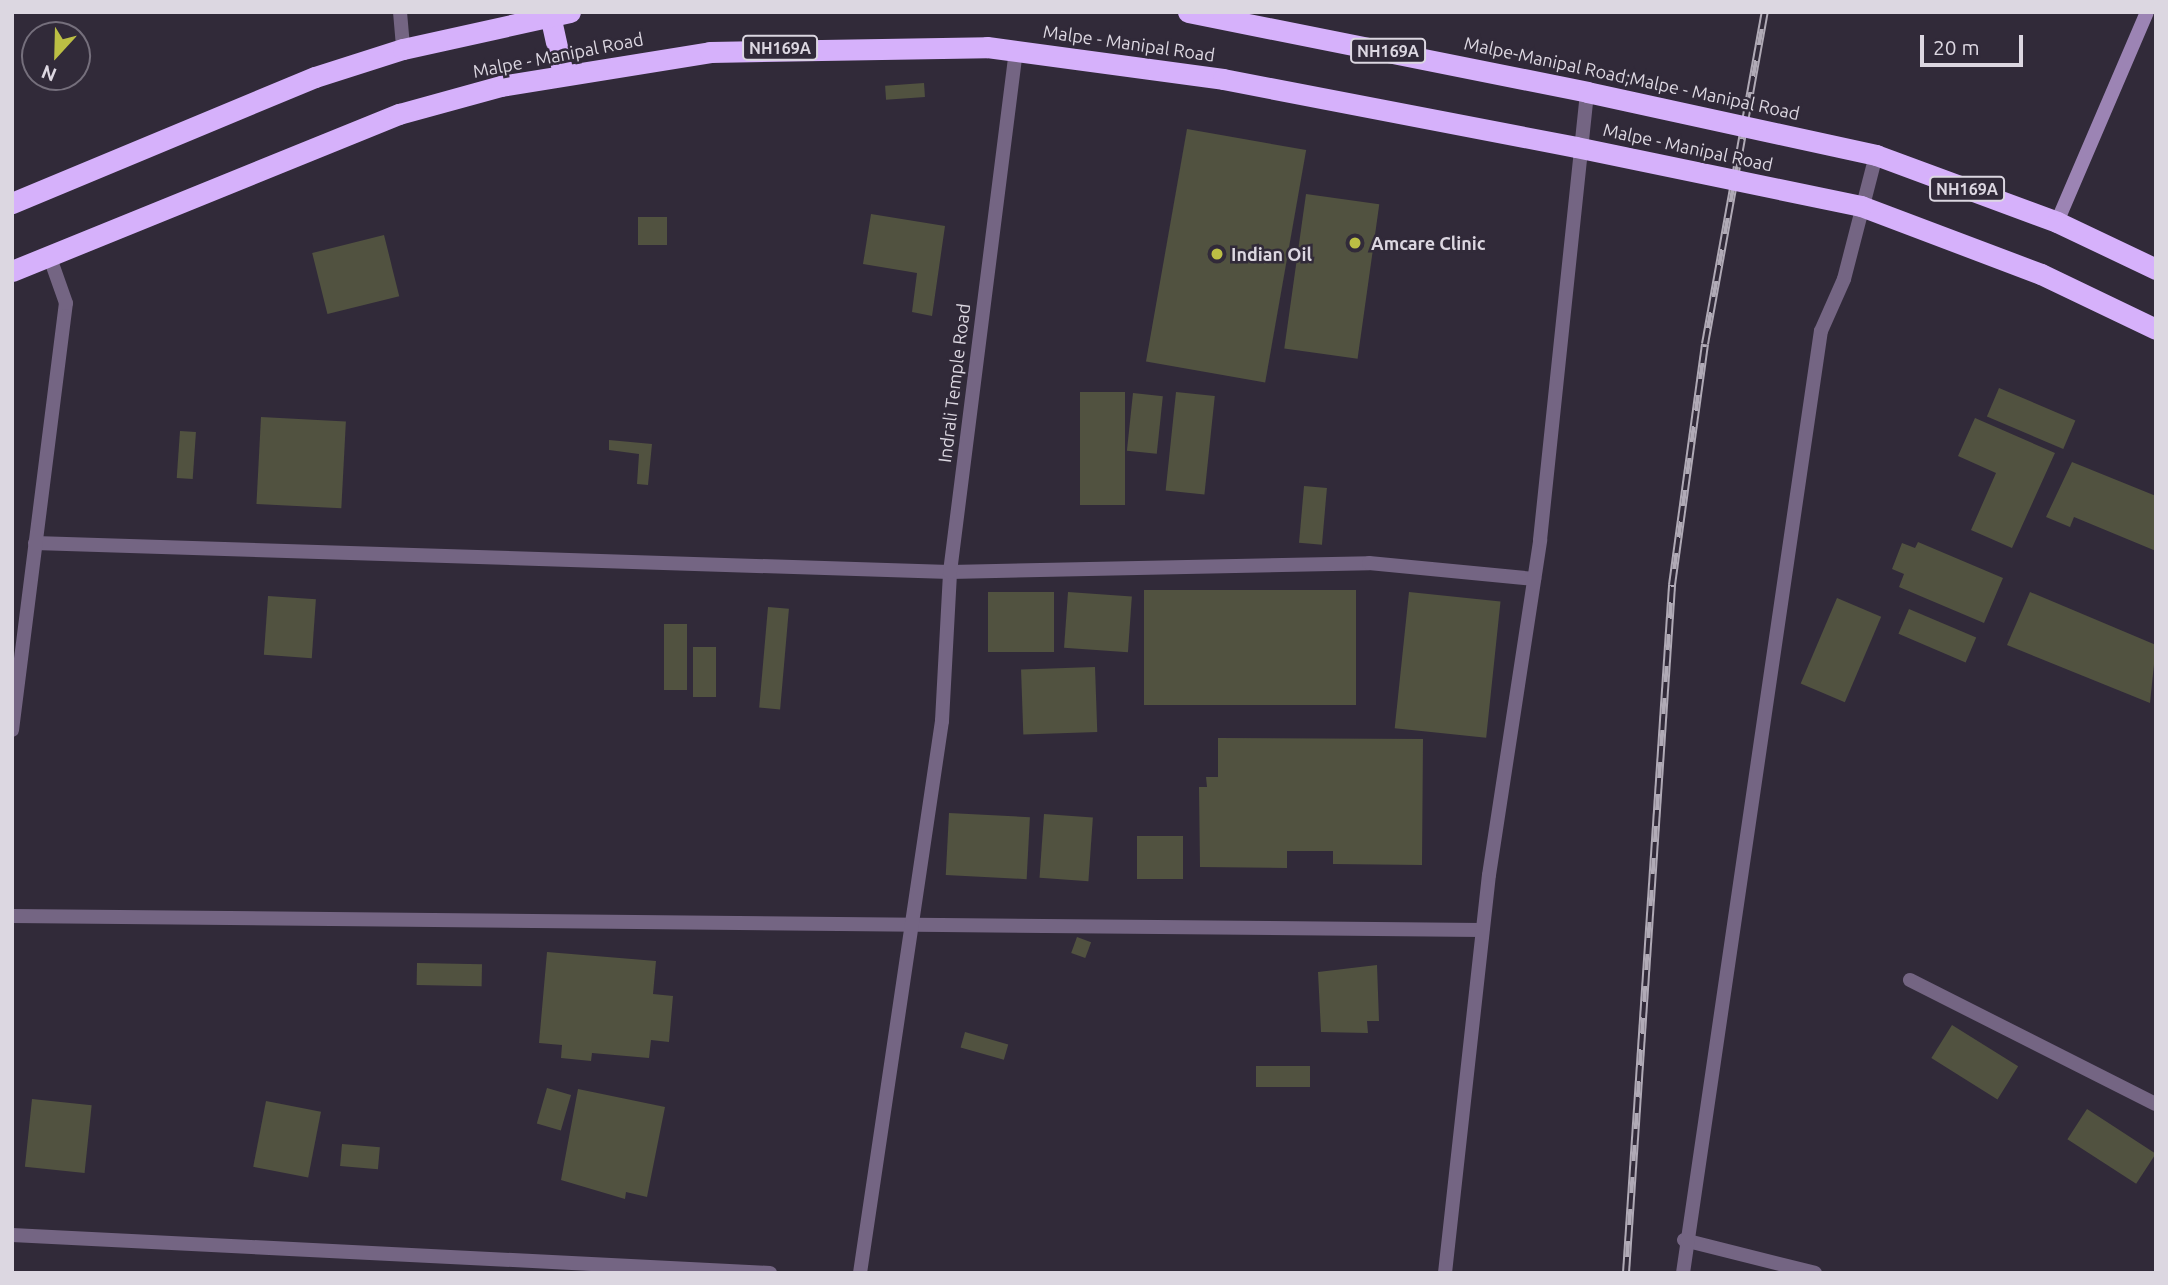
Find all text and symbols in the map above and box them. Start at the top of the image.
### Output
street label: Malpe - Manipal Road [1042,20,1216,66]
north arrow [21,21,91,91]
scale bar [1923,21,2026,65]
street label: Malpe - Manipal Road [471,28,645,82]
street label: Malpe-Manipal Road;Malpe - Manipal Road [1462,32,1802,124]
text: 20 m [1933,35,1980,59]
road number: NH169A [742,36,818,60]
road number: NH169A [1350,38,1426,64]
text: N [38,61,60,86]
street label: Malpe - Manipal Road [1601,118,1775,176]
road number: NH169A [1928,176,2006,202]
place label: Amcare Clinic [1371,232,1486,254]
marker: Amcare Clinic [1345,233,1365,253]
place label: Indian Oil [1231,243,1312,265]
marker: Indian Oil [1209,246,1225,262]
street label: Indrali Temple Road [934,302,974,464]

